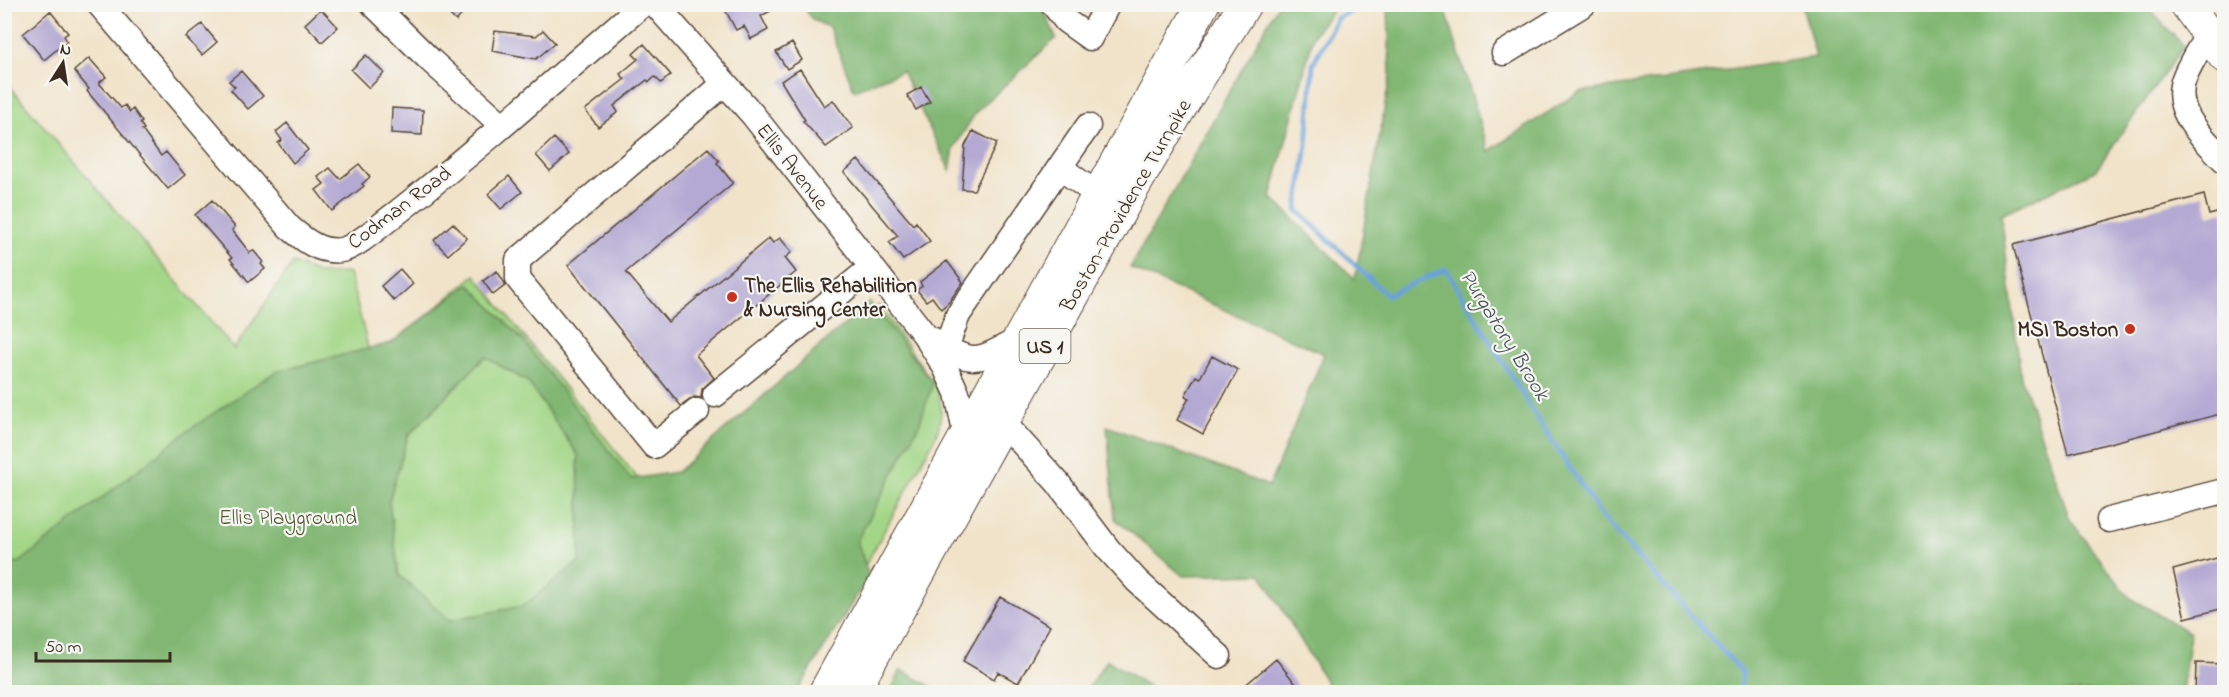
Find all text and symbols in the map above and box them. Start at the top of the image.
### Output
north arrow [33,33,93,93]
text: N [58,37,74,63]
street label: Boston-Providence Turnpike [1053,94,1200,319]
street label: Ellis Avenue [748,118,835,217]
street label: Codman Road [342,159,459,258]
water label: Purgatory Brook [1450,264,1557,409]
place label: The Ellis Rehabilition & Nursing Center [743,272,917,328]
marker: The Ellis Rehabilition & Nursing Center [725,290,739,304]
place label: MSI Boston [2018,316,2118,346]
marker: MSI Boston [2123,322,2137,336]
road number: US 1 [1020,329,1070,363]
park label: Ellis Playground [219,504,357,536]
scale bar [36,625,170,663]
text: 50 m [45,635,82,661]

